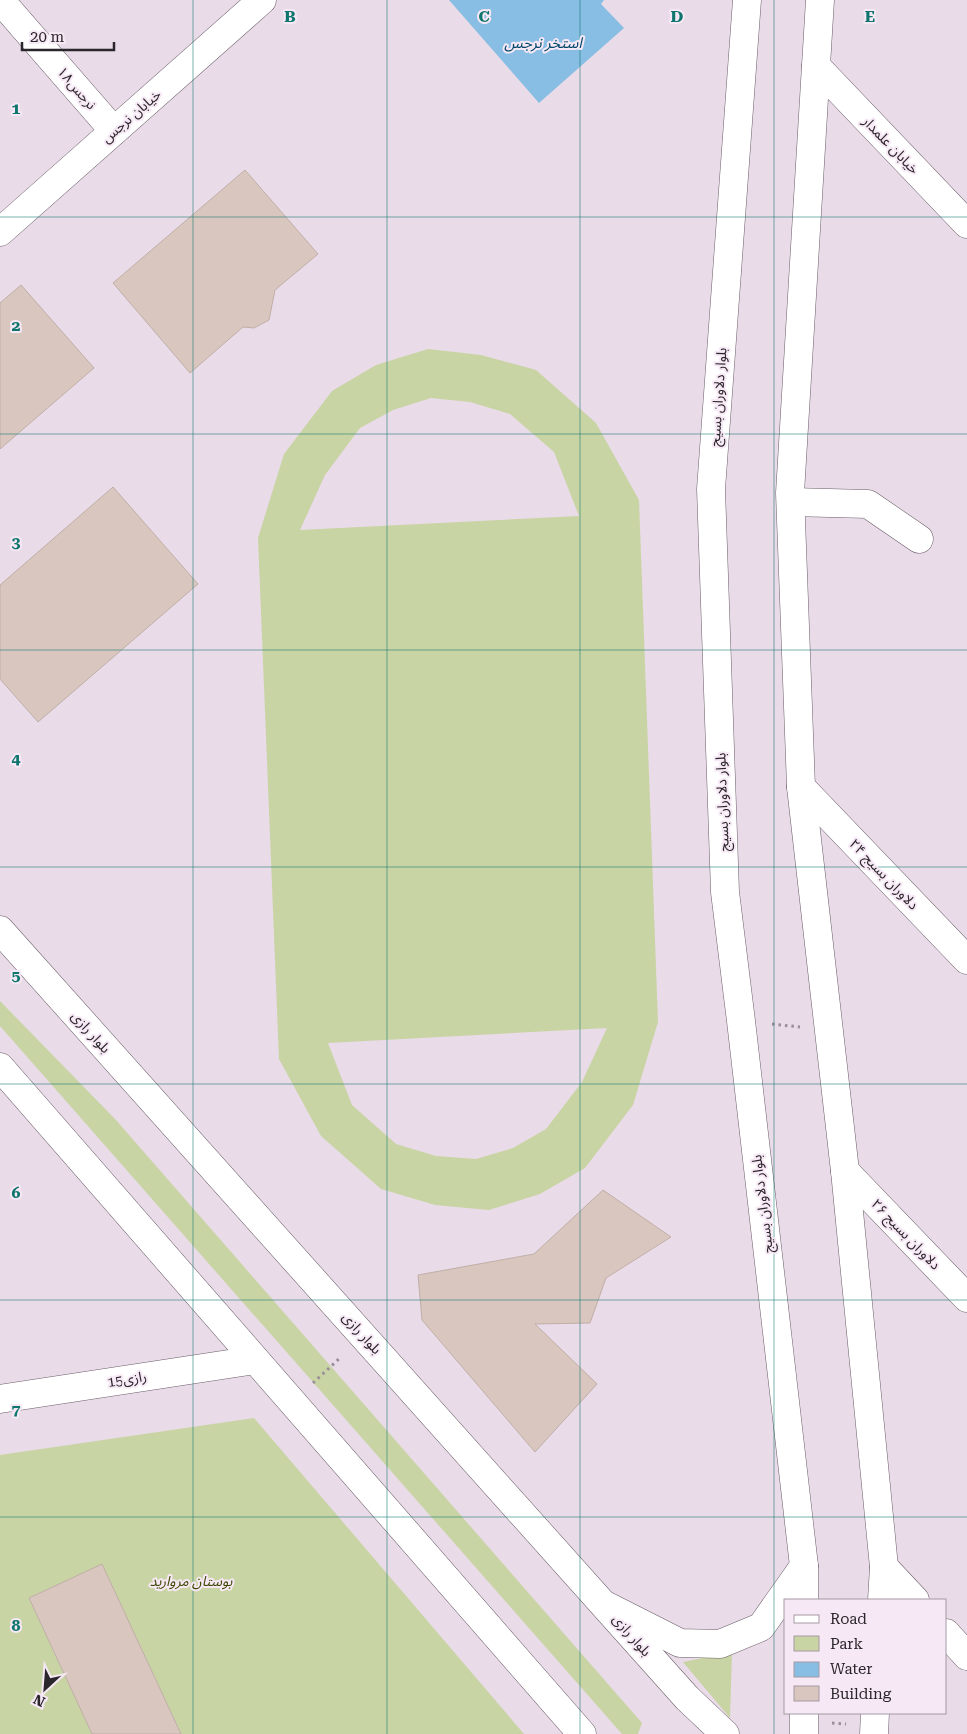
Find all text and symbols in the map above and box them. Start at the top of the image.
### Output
text: B [284,7,296,26]
text: C [478,7,490,26]
text: D [671,7,684,26]
text: E [865,7,875,26]
scale bar [22,20,115,52]
text: 20 m [30,28,65,46]
water label: استخر نرجس [504,34,583,52]
street label: نرجس۱۸ [54,64,100,113]
street label: خیابان نرجس [98,86,165,147]
text: 1 [12,99,21,118]
street label: خیابان علمدار [858,112,922,178]
text: 2 [12,316,21,335]
street label: بلوار دلاوران بسیج [707,347,732,447]
text: 3 [12,533,21,552]
text: 4 [12,749,21,768]
street label: بلوار دلاوران بسیج [712,752,735,852]
street label: دلاوران بسیج ۲۴ [844,835,922,915]
text: 5 [12,966,21,985]
street label: بلوار رازی [67,1008,114,1057]
street label: بلوار دلاوران بسیج [748,1153,779,1254]
text: 6 [12,1183,21,1202]
street label: دلاوران بسیج ۲۶ [866,1195,944,1275]
street label: بلوار رازی [338,1309,385,1358]
street label: 15رازی [106,1368,148,1391]
text: 7 [12,1400,21,1419]
park label: بوستان مروارید [150,1573,233,1590]
legend [784,1599,947,1714]
text: Road [830,1610,867,1628]
street label: بلوار رازی [609,1611,655,1660]
text: 8 [12,1616,21,1635]
text: Park [830,1635,864,1653]
text: Water [830,1660,872,1678]
north arrow [20,1664,70,1714]
text: Building [830,1685,892,1703]
text: N [31,1691,48,1710]

